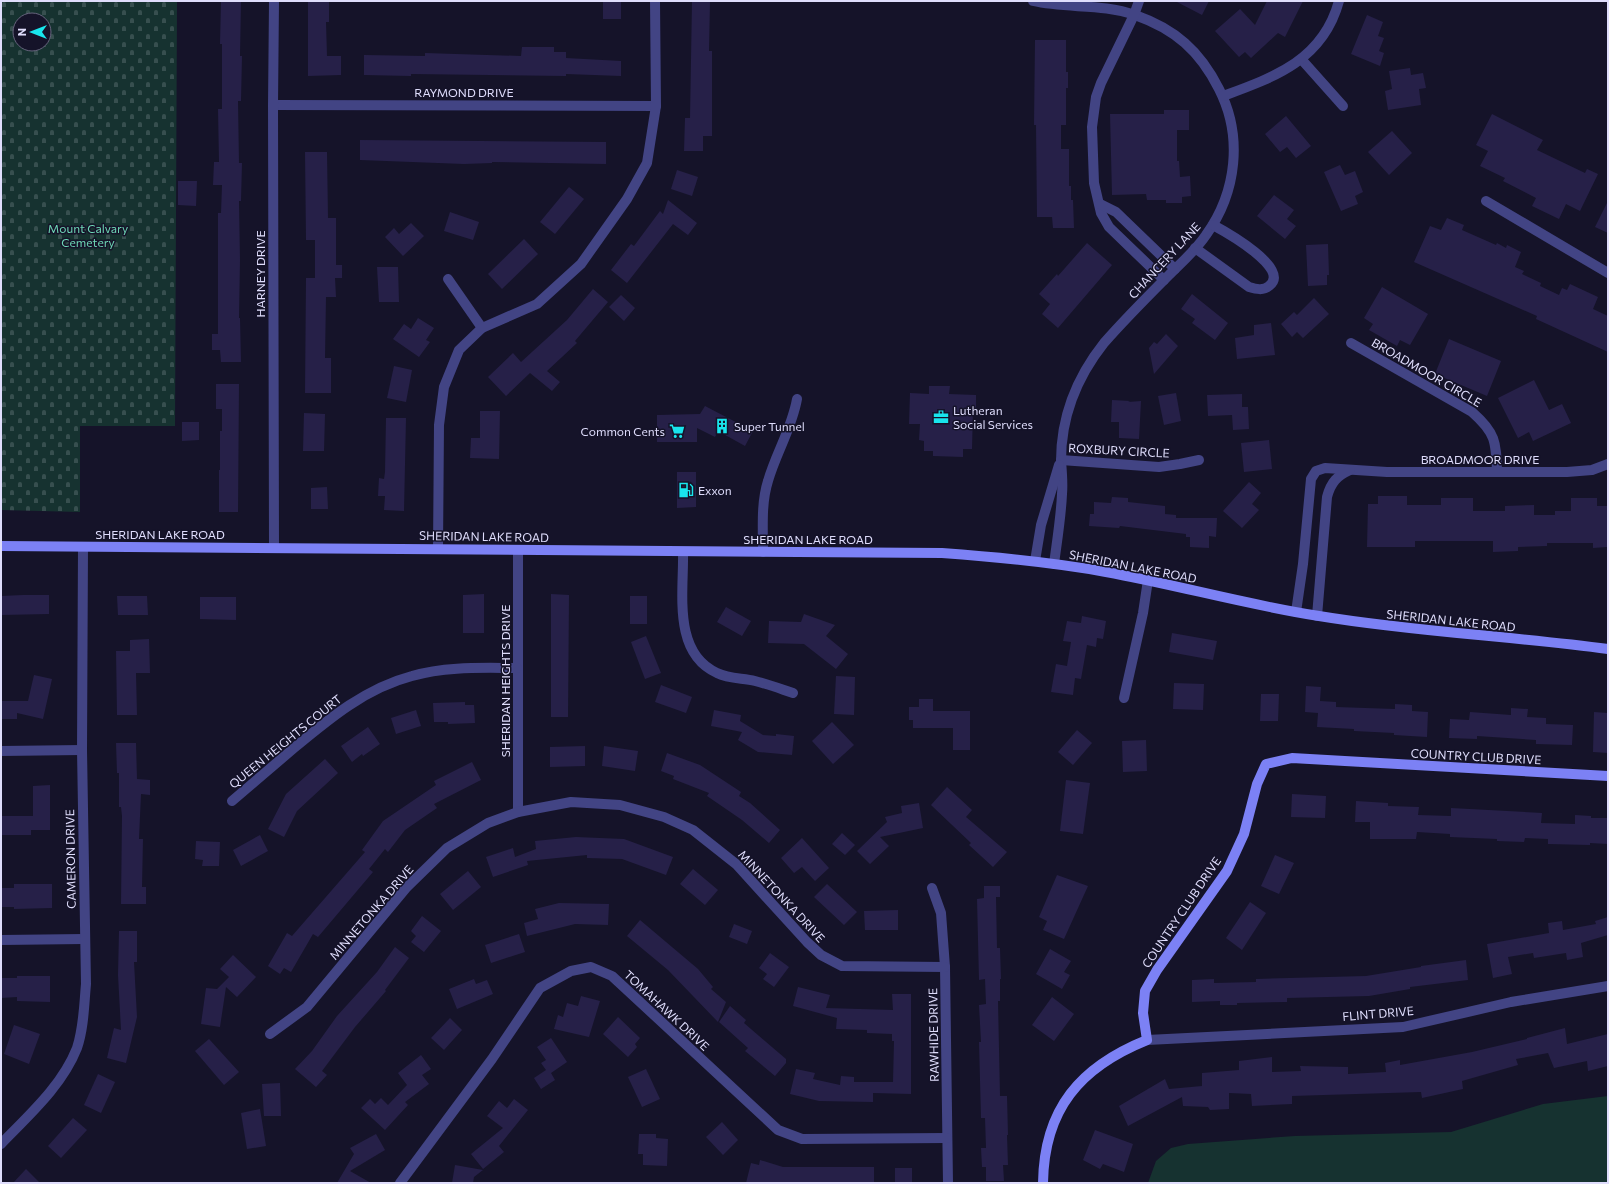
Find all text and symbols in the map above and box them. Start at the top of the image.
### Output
north arrow [12,12,52,52]
text: N [15,28,28,36]
street label: RAYMOND DRIVE [414,85,514,99]
street label: CHANCERY LANE [1125,219,1203,301]
park label: Mount Calvary Cemetery [48,221,128,249]
street label: HARNEY DRIVE [253,230,267,318]
street label: BROADMOOR CIRCLE [1369,335,1485,409]
place label: Lutheran Social Services [953,403,1033,431]
office icon: Lutheran Social Services [932,408,950,426]
building icon: Super Tunnel [713,417,731,435]
place label: Super Tunnel [734,419,805,433]
supermarket icon: Common Cents [668,422,686,440]
place label: Common Cents [581,424,665,438]
street label: ROXBURY CIRCLE [1068,440,1170,460]
street label: BROADMOOR DRIVE [1421,452,1539,466]
fuel station icon: Exxon [677,481,695,499]
place label: Exxon [698,483,732,497]
street label: SHERIDAN LAKE ROAD [95,527,225,541]
street label: SHERIDAN LAKE ROAD [419,528,549,544]
street label: SHERIDAN LAKE ROAD [743,532,873,546]
street label: SHERIDAN LAKE ROAD [1068,547,1198,585]
street label: SHERIDAN HEIGHTS DRIVE [498,605,512,757]
street label: SHERIDAN LAKE ROAD [1386,606,1516,634]
street label: QUEEN HEIGHTS COURT [226,691,344,791]
street label: COUNTRY CLUB DRIVE [1410,746,1542,766]
street label: CAMERON DRIVE [62,809,78,909]
street label: MINNETONKA DRIVE [736,847,828,945]
street label: COUNTRY CLUB DRIVE [1139,854,1223,970]
street label: MINNETONKA DRIVE [326,862,416,962]
street label: TOMAHAWK DRIVE [622,967,712,1053]
street label: RAWHIDE DRIVE [925,988,941,1082]
street label: FLINT DRIVE [1342,1003,1414,1023]

